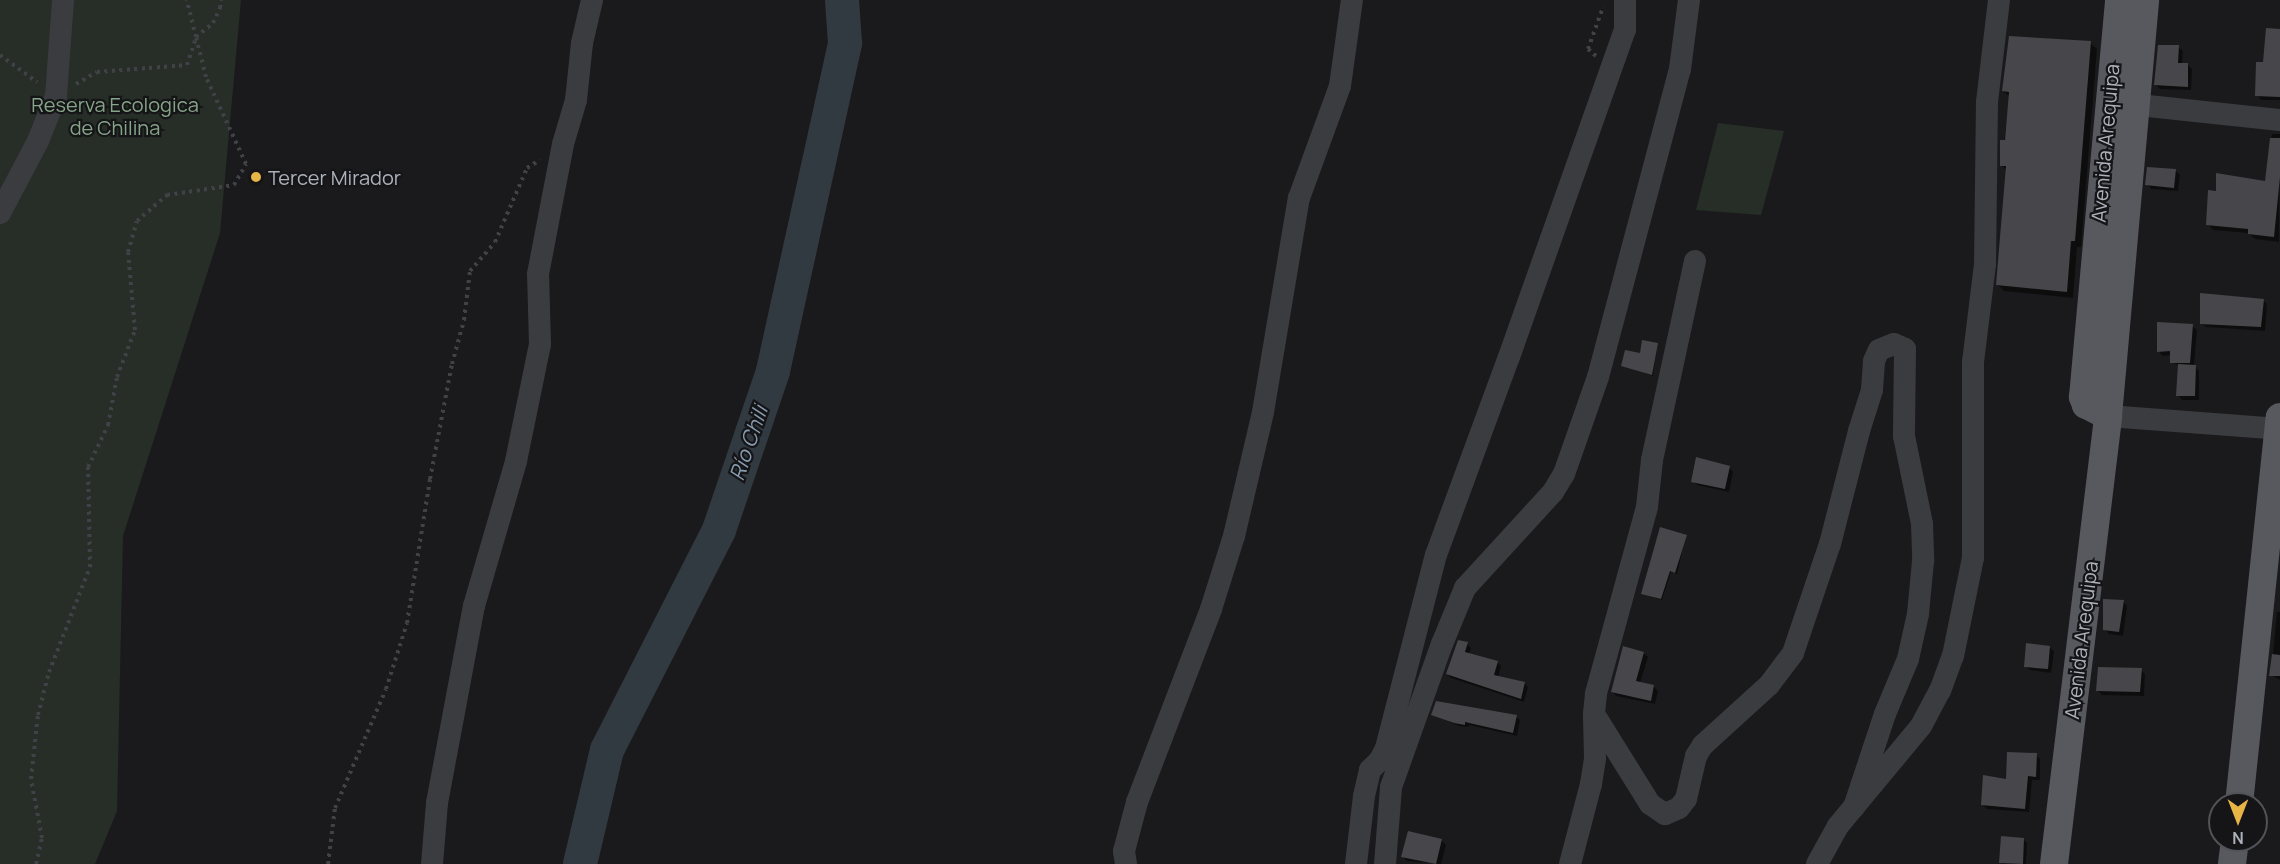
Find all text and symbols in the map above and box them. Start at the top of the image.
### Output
street label: Avenida Arequipa [2086,63,2124,223]
park label: Reserva Ecologica de Chilina [31,92,199,139]
place label: Tercer Mirador [268,165,401,189]
marker: Tercer Mirador [249,170,263,184]
water label: Río Chili [724,403,772,483]
street label: Avenida Arequipa [2059,560,2103,720]
north arrow [2208,792,2268,852]
text: N [2232,827,2244,849]

